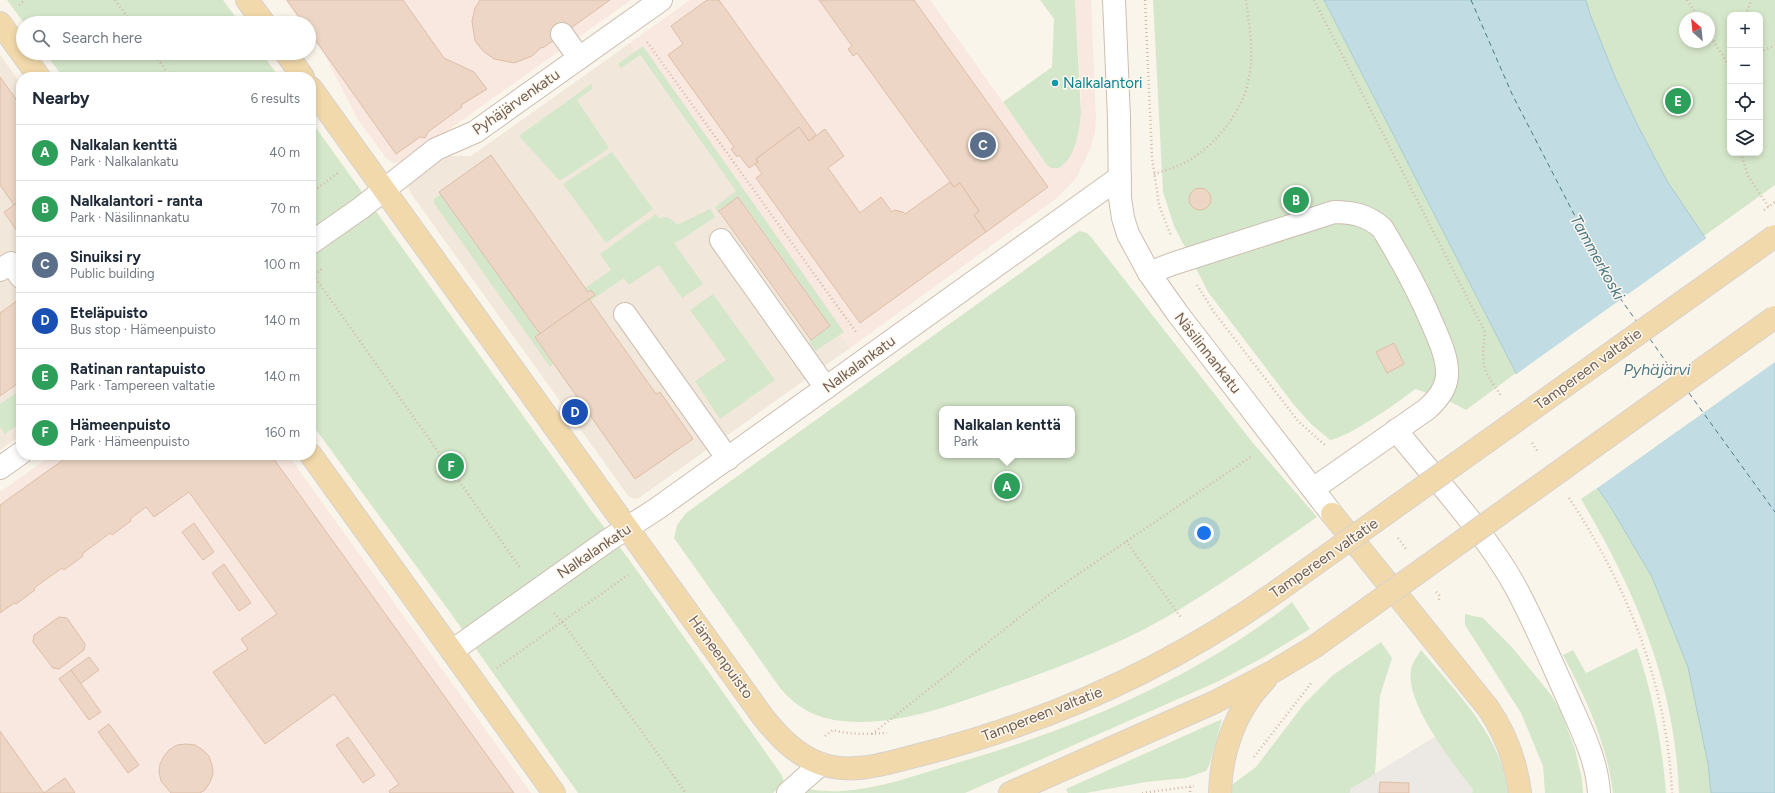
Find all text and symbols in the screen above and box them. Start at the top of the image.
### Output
north arrow [1679,12,1715,48]
map controls [1727,12,1763,156]
button: + [1727,12,1763,48]
search box [16,16,316,60]
icon: search [30,27,52,49]
text: Search here [62,29,142,47]
button: − [1727,48,1763,84]
street label: Pyhäjärvenkatu [469,65,563,139]
place label: Nalkalantori [1063,74,1143,92]
marker: Nalkalantori [1050,78,1060,88]
button: locate [1727,84,1763,120]
pin: E [1665,86,1691,116]
text: Nearby [32,88,90,108]
text: 6 results [251,91,300,106]
button: layers [1727,120,1763,156]
pin: C [970,130,996,160]
text: Nalkalan kenttä [70,136,177,154]
text: A [40,145,50,160]
text: 40 m [269,145,300,160]
text: Park · Nalkalankatu [70,154,179,169]
pin: B [1283,185,1309,215]
text: Nalkalantori - ranta [70,192,203,210]
text: B [41,201,49,216]
text: 70 m [270,201,300,216]
text: Park · Näsilinnankatu [70,210,189,225]
water label: Tammerkoski [1566,211,1629,303]
text: Sinuiksi ry [70,248,141,266]
text: C [40,257,50,272]
text: 100 m [264,257,300,272]
text: Public building [70,266,155,281]
text: Eteläpuisto [70,304,148,322]
street label: Näsilinnankatu [1171,309,1245,397]
text: D [40,313,50,328]
text: 140 m [264,313,300,328]
text: Bus stop · Hämeenpuisto [70,322,216,337]
street label: Tampereen valtatie [1531,324,1645,414]
street label: Nalkalankatu [819,332,899,396]
text: Ratinan rantapuisto [70,360,205,378]
water label: Pyhäjärvi [1624,360,1691,379]
text: E [41,369,49,384]
text: 140 m [264,369,300,384]
text: Park · Tampereen valtatie [70,378,215,393]
pin: D [562,397,588,427]
popup [939,406,1075,458]
text: Hämeenpuisto [70,416,170,434]
text: Nalkalan kenttä [953,416,1061,434]
text: F [41,425,49,440]
text: 160 m [265,425,300,440]
text: Park · Hämeenpuisto [70,434,190,449]
text: Park [953,434,978,449]
pin: F [438,451,464,481]
pin: A [994,471,1020,501]
street label: Tampereen valtatie [1267,514,1381,602]
street label: Nalkalankatu [554,520,634,582]
your location [1194,523,1214,543]
street label: Hämeenpuisto [685,612,757,702]
street label: Tampereen valtatie [979,683,1105,745]

